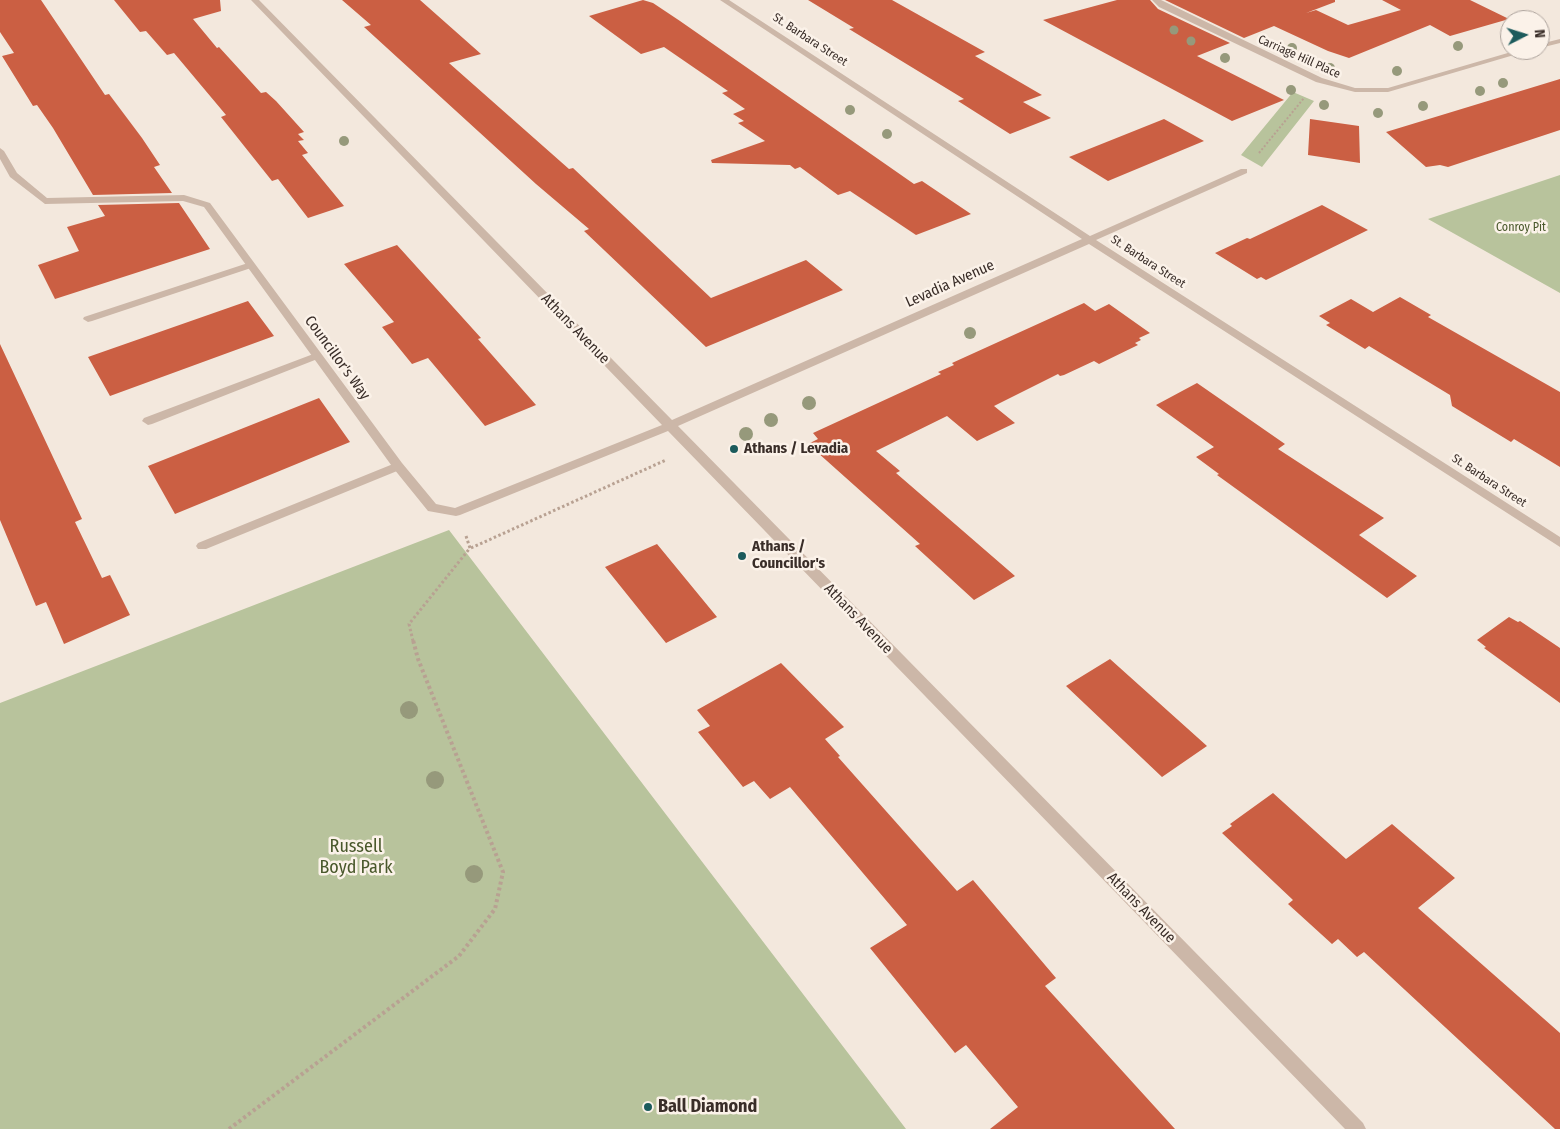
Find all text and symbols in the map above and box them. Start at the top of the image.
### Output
north arrow [1500,10,1550,60]
street label: St. Barbara Street [770,11,850,69]
text: N [1531,29,1548,39]
street label: Carriage Hill Place [1256,32,1342,82]
park label: Conroy Pit [1496,221,1546,235]
street label: St. Barbara Street [1108,233,1188,291]
street label: Levadia Avenue [903,256,997,312]
street label: Athans Avenue [537,290,613,368]
street label: Councillor's Way [300,312,374,404]
place label: Athans / Levadia [744,440,848,458]
marker: Athans / Levadia [728,443,740,455]
street label: St. Barbara Street [1449,452,1529,510]
place label: Athans / Councillor's [752,538,825,573]
marker: Athans / Councillor's [736,550,748,562]
street label: Athans Avenue [820,580,896,658]
park label: Russell Boyd Park [319,836,393,879]
street label: Athans Avenue [1103,869,1179,947]
place label: Ball Diamond [658,1096,757,1118]
marker: Ball Diamond [642,1101,654,1113]

